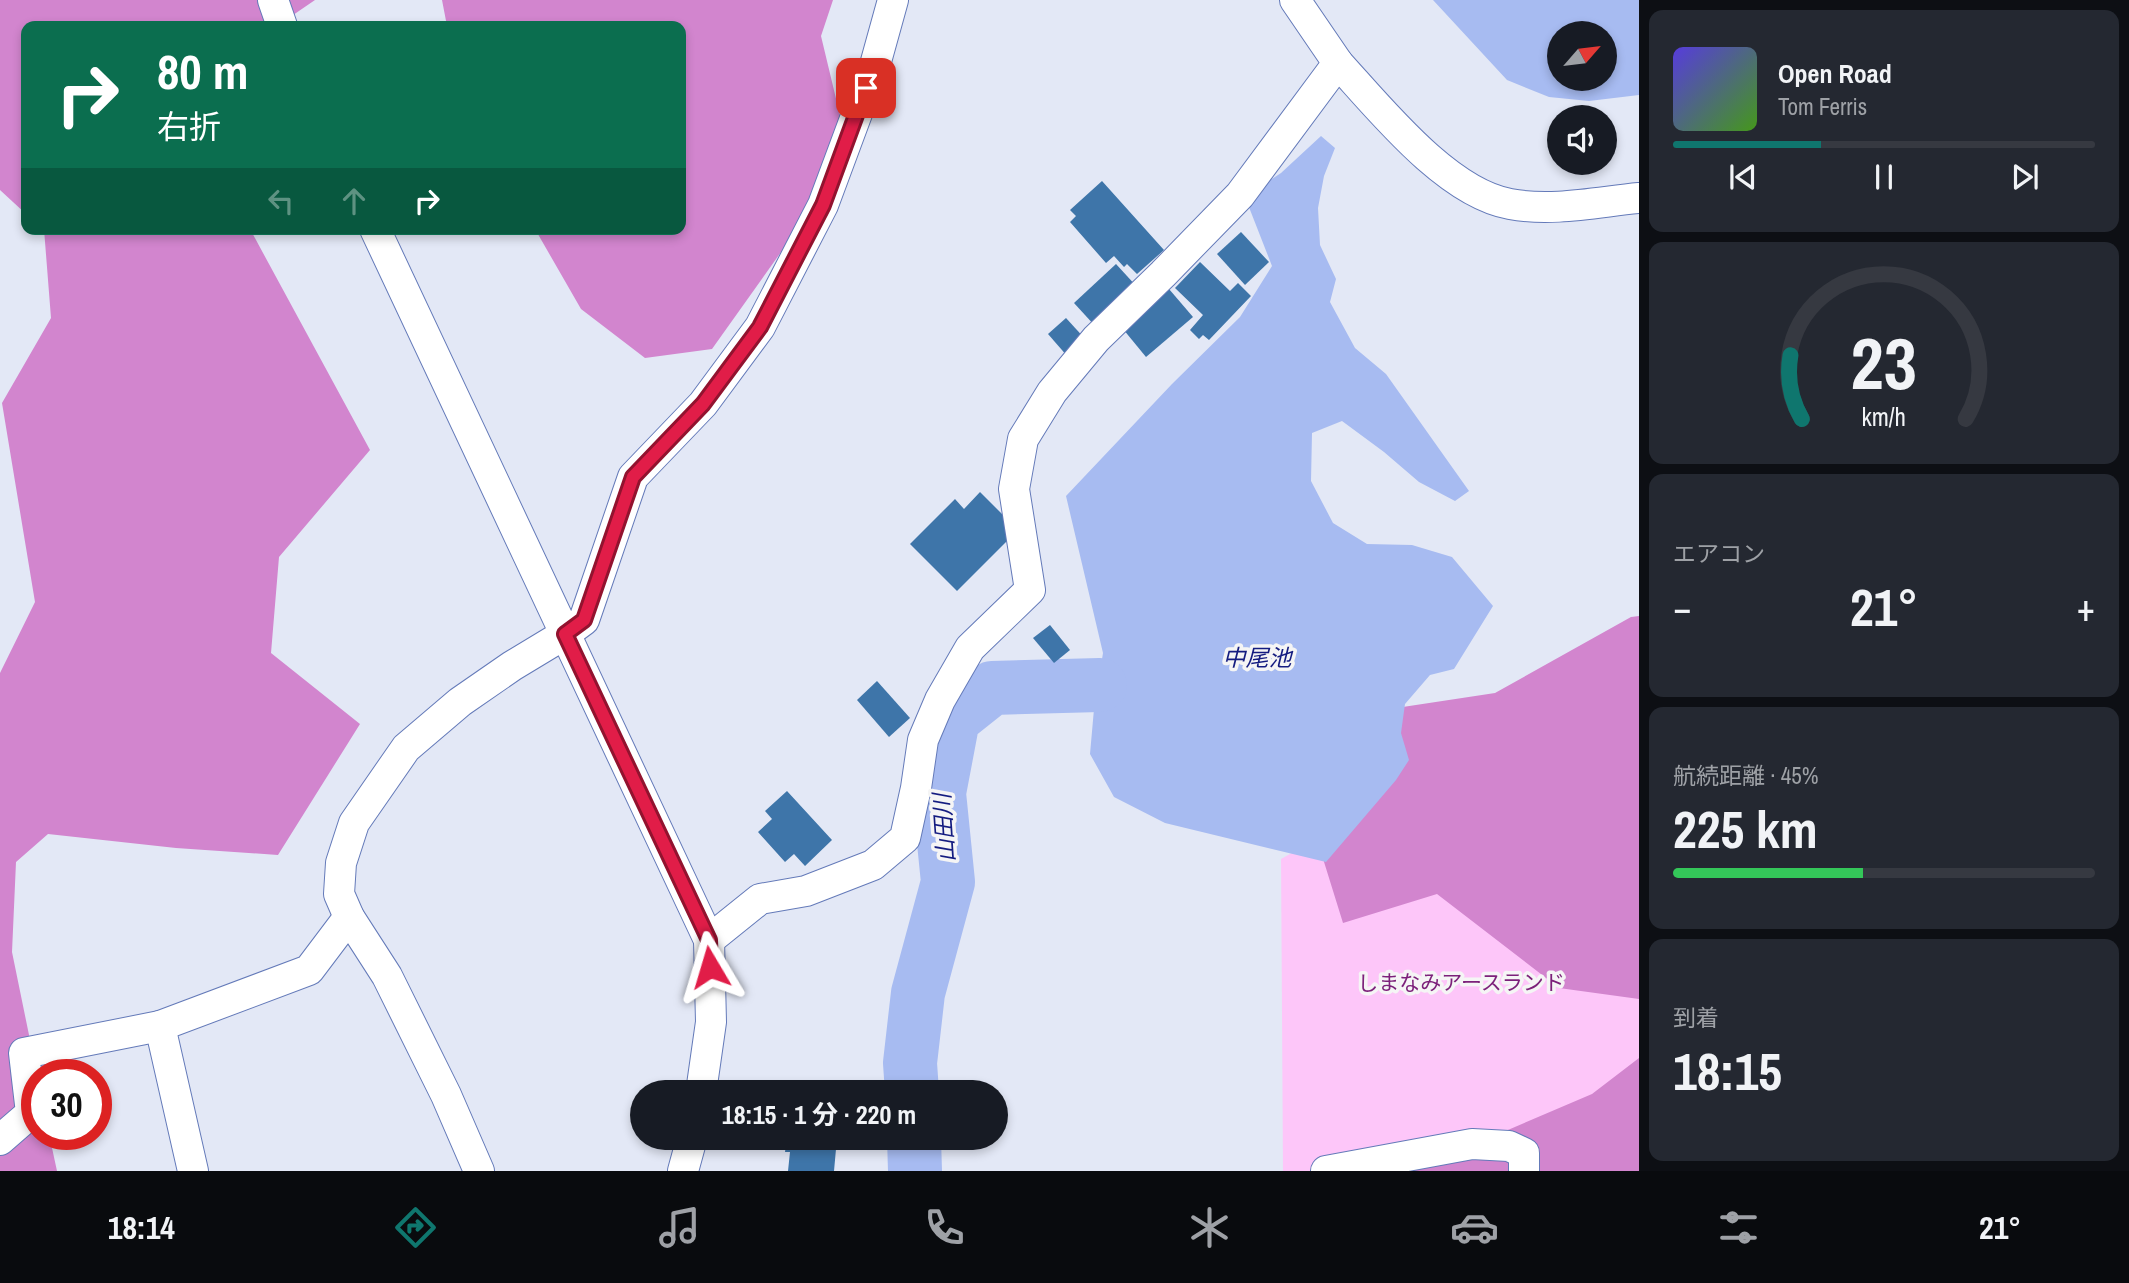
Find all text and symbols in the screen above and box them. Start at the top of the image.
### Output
north arrow [1547,21,1617,91]
map controls [1547,21,1617,175]
text: 80 m [157,38,249,104]
icon: right [42,49,133,140]
text: Open Road [1778,56,1892,91]
pin [836,58,896,118]
icon: arrive [847,69,885,107]
text: Tom Ferris [1778,91,1867,122]
text: 右折 [157,105,221,148]
button: sound [1547,105,1617,175]
icon: previous [1724,158,1762,196]
icon: pause [1865,158,1903,196]
icon: next [2006,158,2044,196]
icon: left [262,182,300,220]
icon: ahead [335,182,373,220]
icon: right [408,182,446,220]
text: 23 [1851,315,1917,413]
text: km/h [1862,400,1906,434]
text: エアコン [1673,538,1765,569]
text: 21° [1850,572,1918,642]
text: − [1673,582,1691,633]
text: + [2077,582,2095,633]
water label: 中尾池 [1223,642,1294,673]
text: 航続距離 · 45% [1673,760,1818,791]
water label: 山田川 [925,790,961,864]
text: 225 km [1673,794,1818,864]
position arrow [673,930,747,1004]
park label: しまなみアースランド [1357,968,1565,997]
text: 到着 [1673,1002,1719,1033]
text: 18:15 [1673,1036,1782,1106]
speed limit sign: 30 [21,1059,112,1150]
text: 18:15 · 1 分 · 220 m [722,1097,916,1132]
icon: directions [391,1203,440,1252]
icon: music [655,1203,704,1252]
icon: phone [920,1203,969,1252]
icon: climate [1185,1203,1234,1252]
icon: car [1450,1203,1499,1252]
icon: filters [1714,1203,1763,1252]
text: 18:14 [108,1206,175,1249]
text: 21° [1979,1206,2021,1249]

